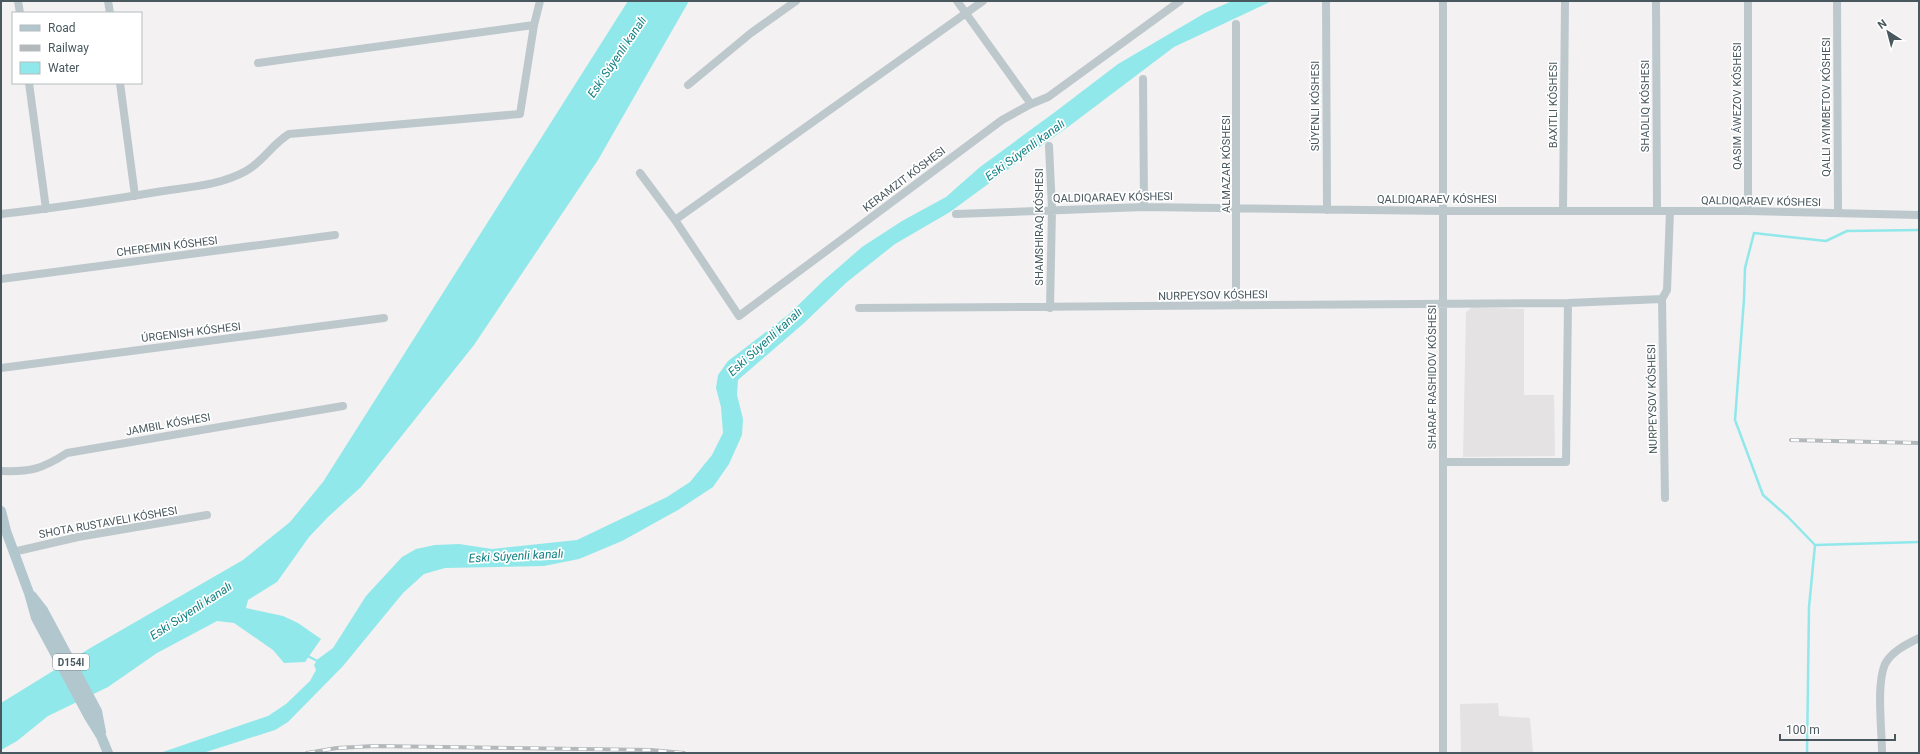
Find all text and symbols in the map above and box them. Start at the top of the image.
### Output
legend [12,12,142,84]
north arrow [1868,12,1908,52]
water label: Eski Súyenli kanalı [585,14,649,100]
text: N [1875,17,1890,32]
text: Road [48,21,76,35]
street label: QALLI AYIMBETOV KÓSHESI [1820,37,1833,177]
text: Railway [48,41,89,55]
street label: QASIM ÁWEZOV KÓSHESI [1731,42,1744,170]
street label: SHADLIQ KÓSHESI [1639,60,1652,152]
text: Water [48,61,79,75]
street label: SÚYENLI KÓSHESI [1309,61,1322,151]
street label: BAXITLI KÓSHESI [1547,62,1560,148]
street label: ALMAZAR KÓSHESI [1220,115,1233,213]
water label: Eski Súyenli kanalı [982,116,1068,184]
street label: KERAMZIT KÓSHESI [861,144,948,215]
street label: SHAMSHIRAQ KÓSHESI [1033,168,1046,286]
street label: QALDIQARAEV KÓSHESI [1053,190,1173,205]
street label: QALDIQARAEV KÓSHESI [1377,193,1497,206]
street label: QALDIQARAEV KÓSHESI [1701,194,1821,209]
street label: CHEREMIN KÓSHESI [116,234,218,259]
street label: NURPEYSOV KÓSHESI [1158,288,1268,303]
water label: Eski Súyenli kanalı [725,305,805,379]
street label: SHARAF RASHIDOV KÓSHESI [1426,305,1439,449]
street label: ÚRGENISH KÓSHESI [141,320,242,345]
street label: NURPEYSOV KÓSHESI [1645,344,1660,454]
street label: JAMBIL KÓSHESI [125,411,211,438]
street label: SHOTA RUSTAVELI KÓSHESI [38,504,178,541]
water label: Eski Súyenli kanalı [468,547,564,565]
water label: Eski Súyenli kanalı [147,579,235,643]
road number: D154l [53,654,89,670]
scale bar [1780,716,1895,742]
text: 100 m [1786,723,1820,737]

